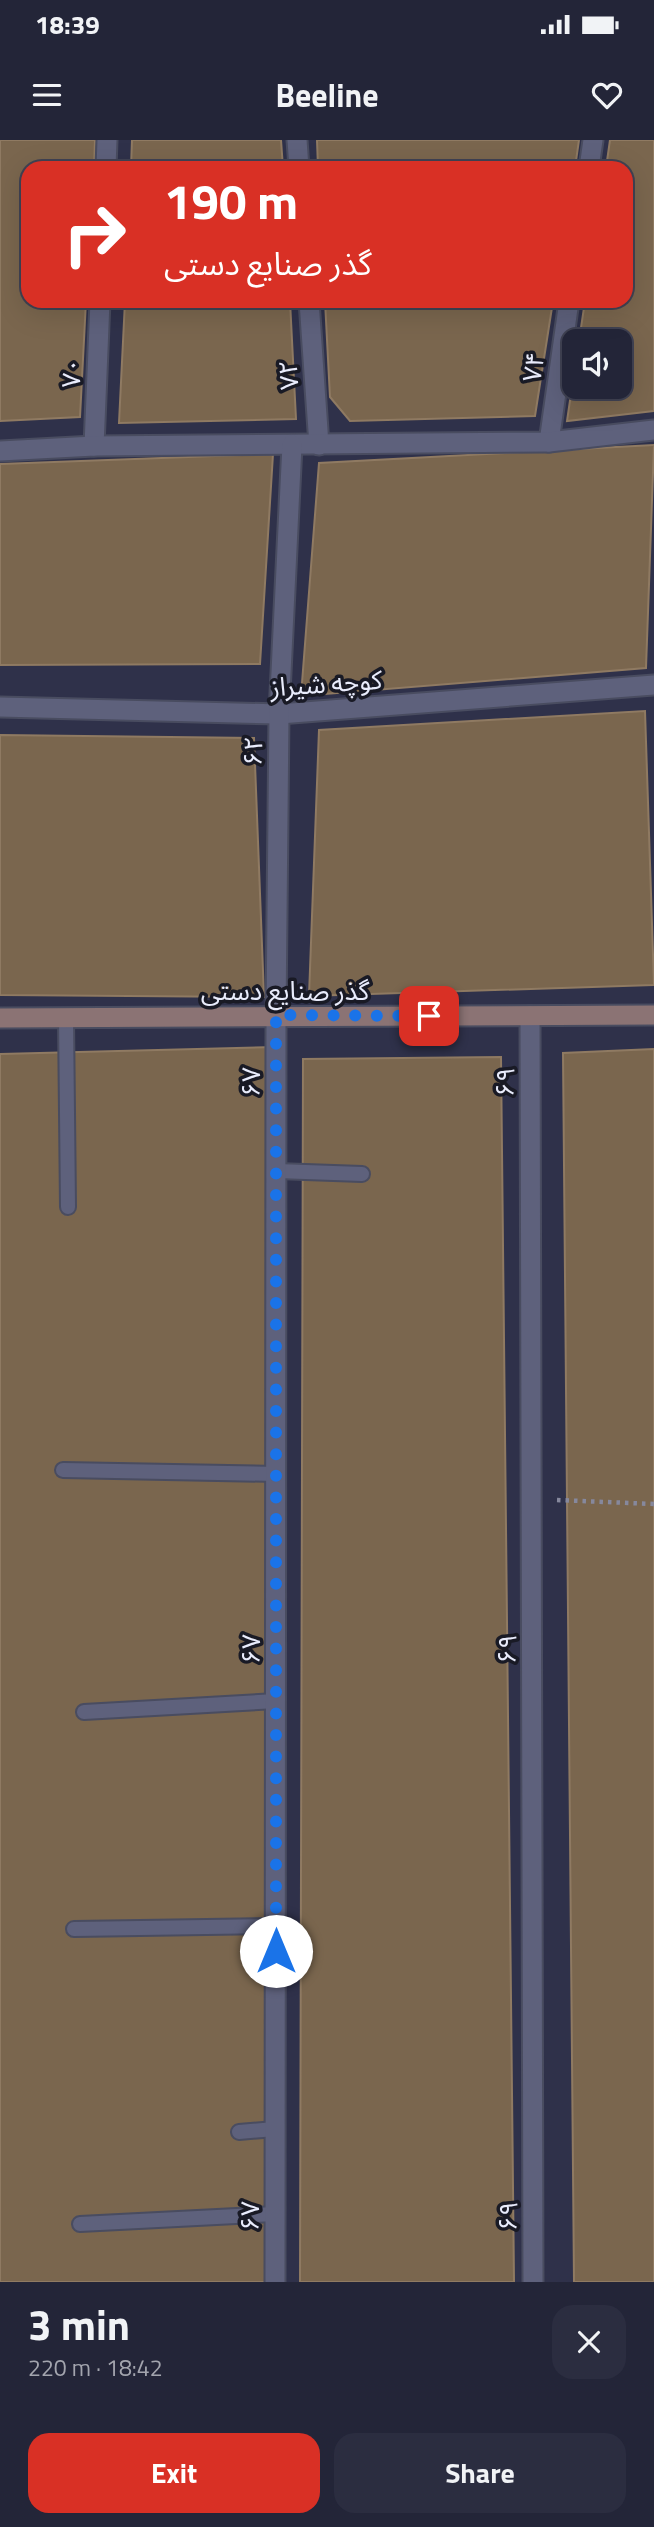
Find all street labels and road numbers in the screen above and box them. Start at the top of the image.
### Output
street label: ۷۴ [512,350,554,384]
street label: ۷۰ [51,357,91,389]
street label: ۷۲ [268,359,308,391]
street label: کوچه شیراز [268,660,384,706]
street label: ۶۲ [233,736,272,766]
street label: گذر صنایع دستی [201,971,370,1011]
street label: ۶۷ [231,1067,270,1097]
street label: ۶۹ [485,1067,524,1097]
street label: ۶۷ [231,1634,270,1664]
street label: ۶۹ [487,1634,526,1664]
street label: ۶۷ [230,2201,269,2231]
street label: ۶۹ [488,2201,527,2231]

